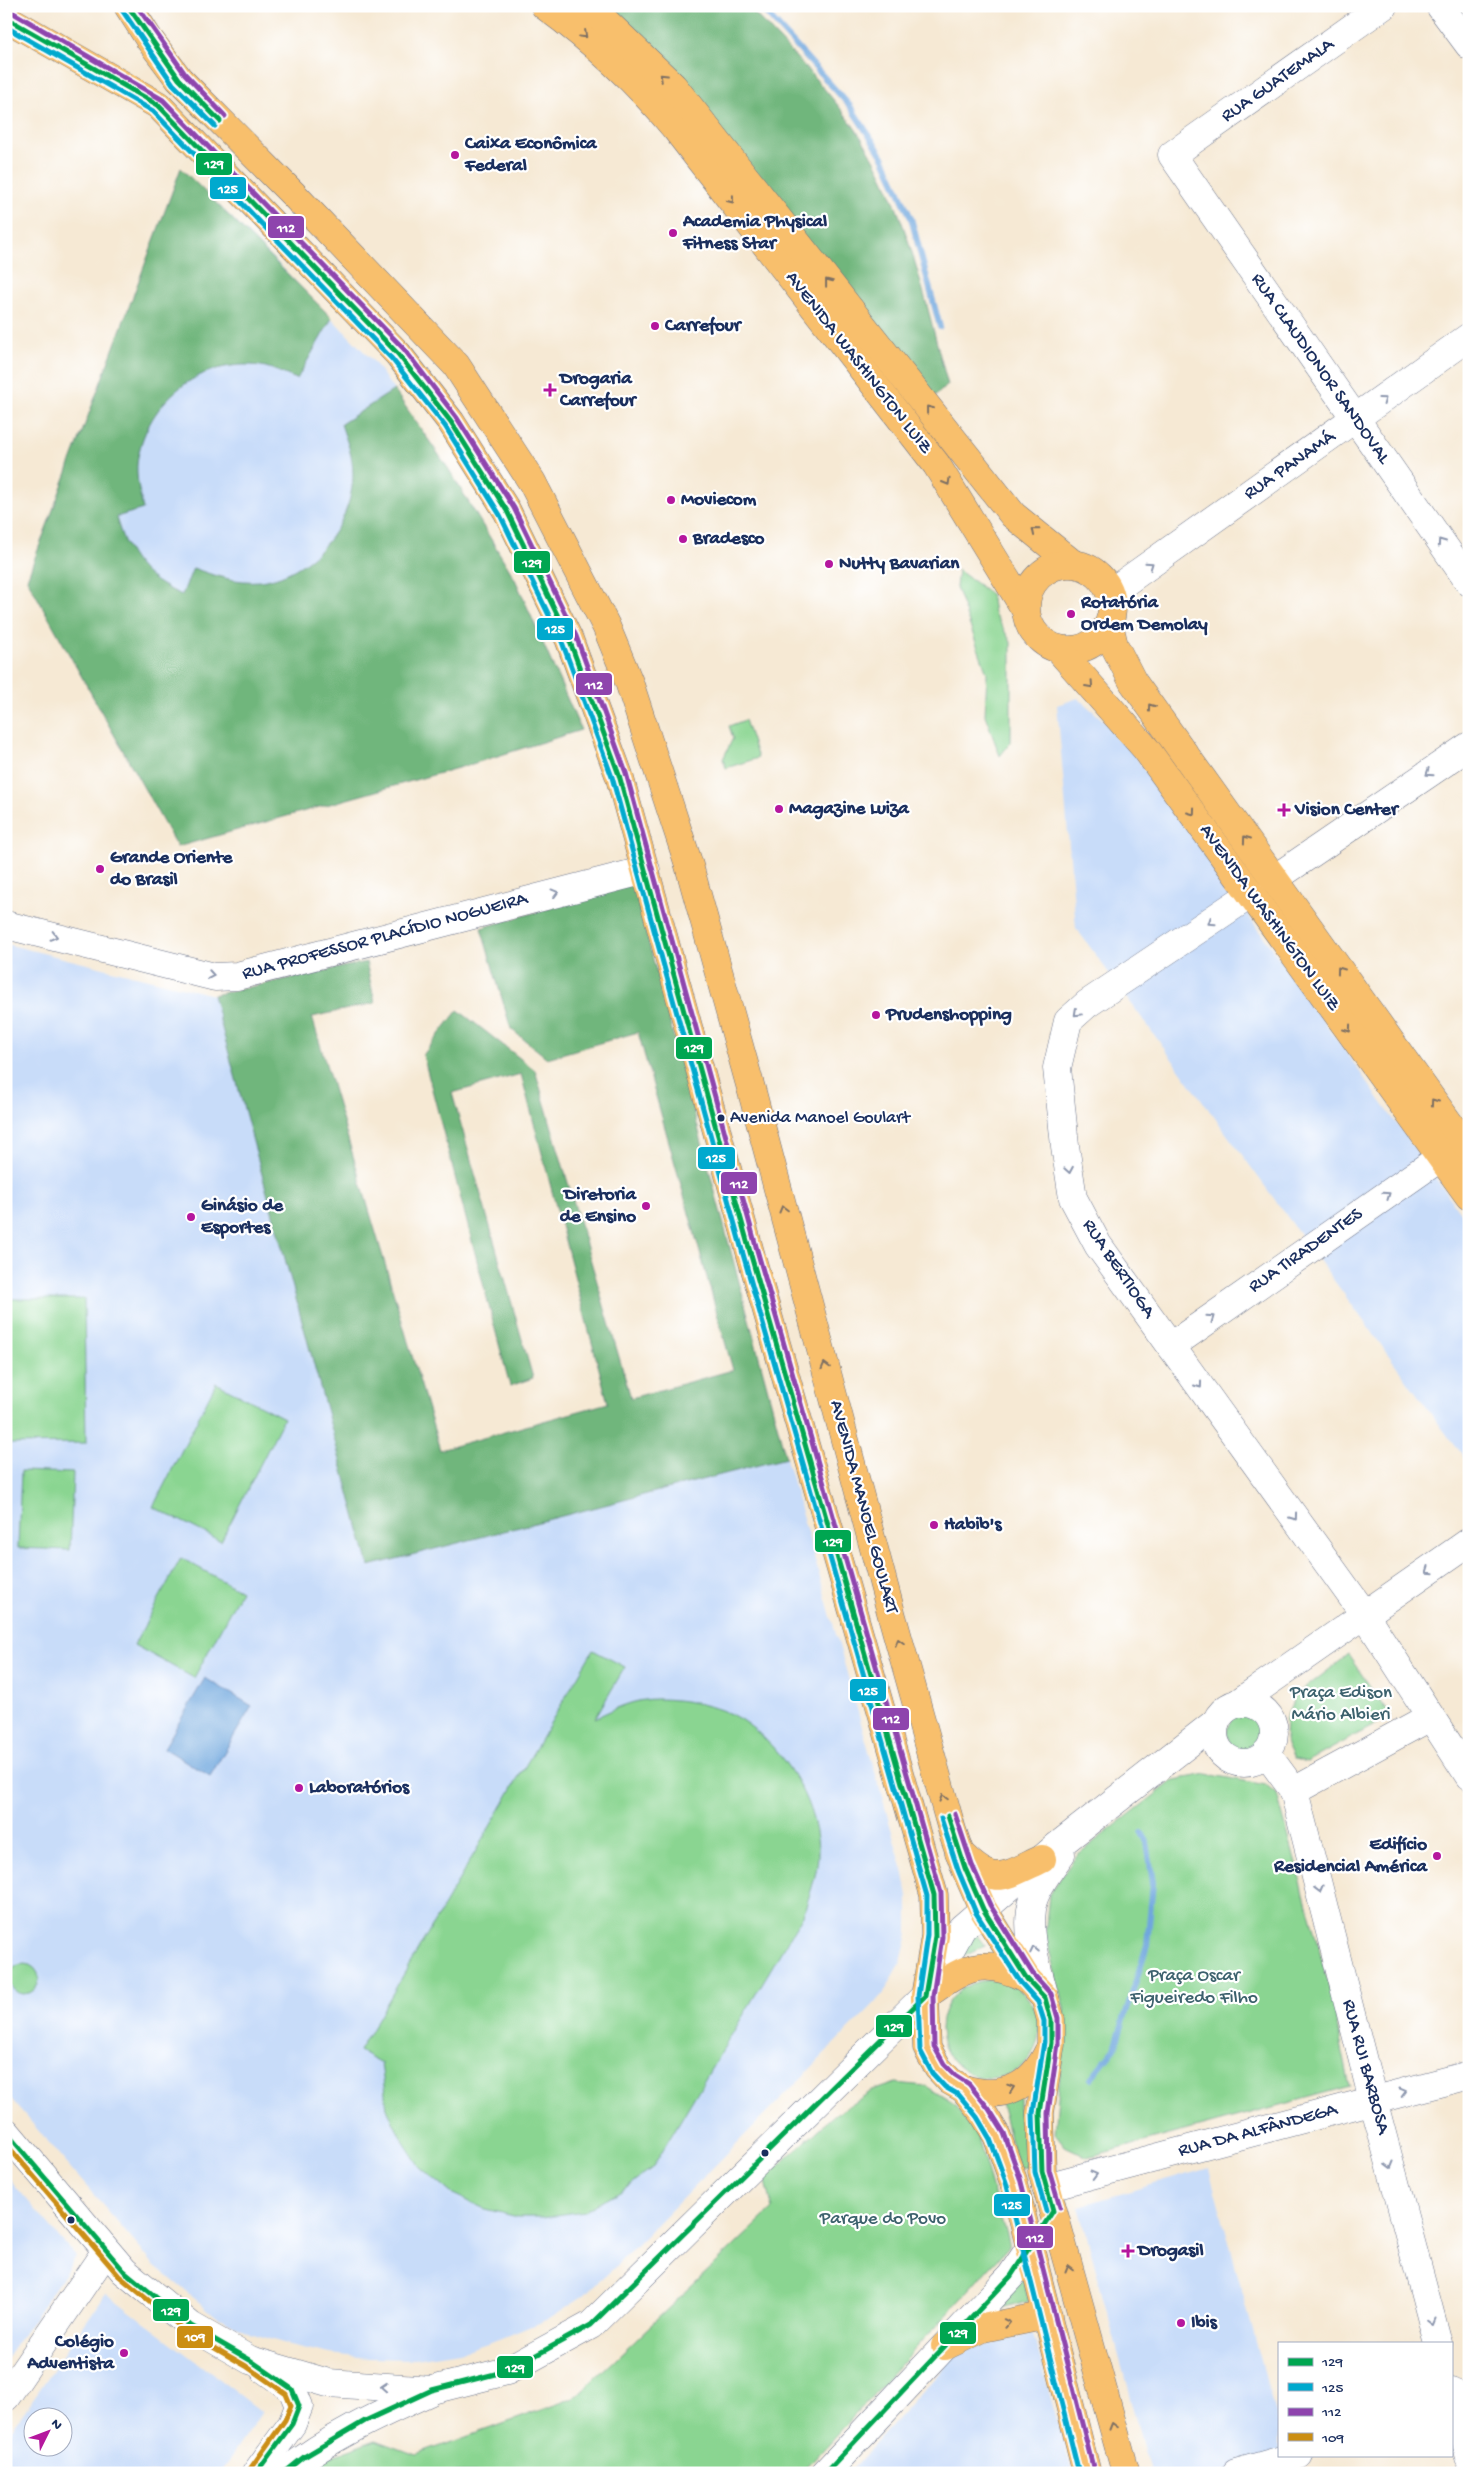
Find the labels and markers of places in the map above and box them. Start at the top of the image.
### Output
place label: Caixa Econômica Federal [464,133,598,178]
marker: Caixa Econômica Federal [449,149,461,161]
place label: Academia Physical Fitness Star [682,211,827,256]
marker: Academia Physical Fitness Star [667,227,679,239]
place label: Carrefour [664,315,743,338]
marker: Carrefour [649,320,661,332]
place label: Drogaria Carrefour [558,368,638,413]
marker: Drogaria Carrefour [544,384,556,396]
place label: Moviecom [681,489,757,512]
marker: Moviecom [665,494,677,506]
place label: Bradesco [692,528,764,551]
marker: Bradesco [677,533,689,545]
place label: Nutty Bavarian [839,553,960,576]
marker: Nutty Bavarian [823,558,835,570]
place label: Rotatória Ordem Demolay [1080,592,1208,637]
marker: Rotatória Ordem Demolay [1065,608,1077,620]
place label: Magazine Luiza [789,798,910,821]
place label: Vision Center [1294,799,1400,822]
marker: Magazine Luiza [773,803,785,815]
marker: Vision Center [1277,803,1291,817]
place label: Grande Oriente do Brasil [110,847,234,892]
marker: Grande Oriente do Brasil [94,863,106,875]
place label: Prudenshopping [885,1004,1012,1027]
marker: Prudenshopping [870,1009,882,1021]
place label: Avenida Manoel Goulart [730,1108,911,1129]
marker: Avenida Manoel Goulart [716,1113,726,1123]
place label: Diretoria de Ensino [560,1184,637,1229]
place label: Ginásio de Esportes [201,1195,284,1240]
marker: Diretoria de Ensino [640,1200,652,1212]
marker: Ginásio de Esportes [185,1211,197,1223]
place label: Habib's [944,1514,1002,1537]
marker: Habib's [928,1519,940,1531]
place label: Laboratórios [309,1777,410,1800]
marker: Laboratórios [293,1782,305,1794]
place label: Edifício Residencial América [1273,1834,1428,1879]
marker: Edifício Residencial América [1431,1850,1443,1862]
unlabelled marker [760,2148,770,2158]
unlabelled marker [66,2215,76,2225]
place label: Drogasil [1136,2240,1204,2263]
marker: Drogasil [1122,2245,1134,2257]
place label: Ibis [1191,2312,1218,2335]
marker: Ibis [1175,2317,1187,2329]
place label: Colégio Adventista [26,2331,115,2376]
marker: Colégio Adventista [118,2347,130,2359]

